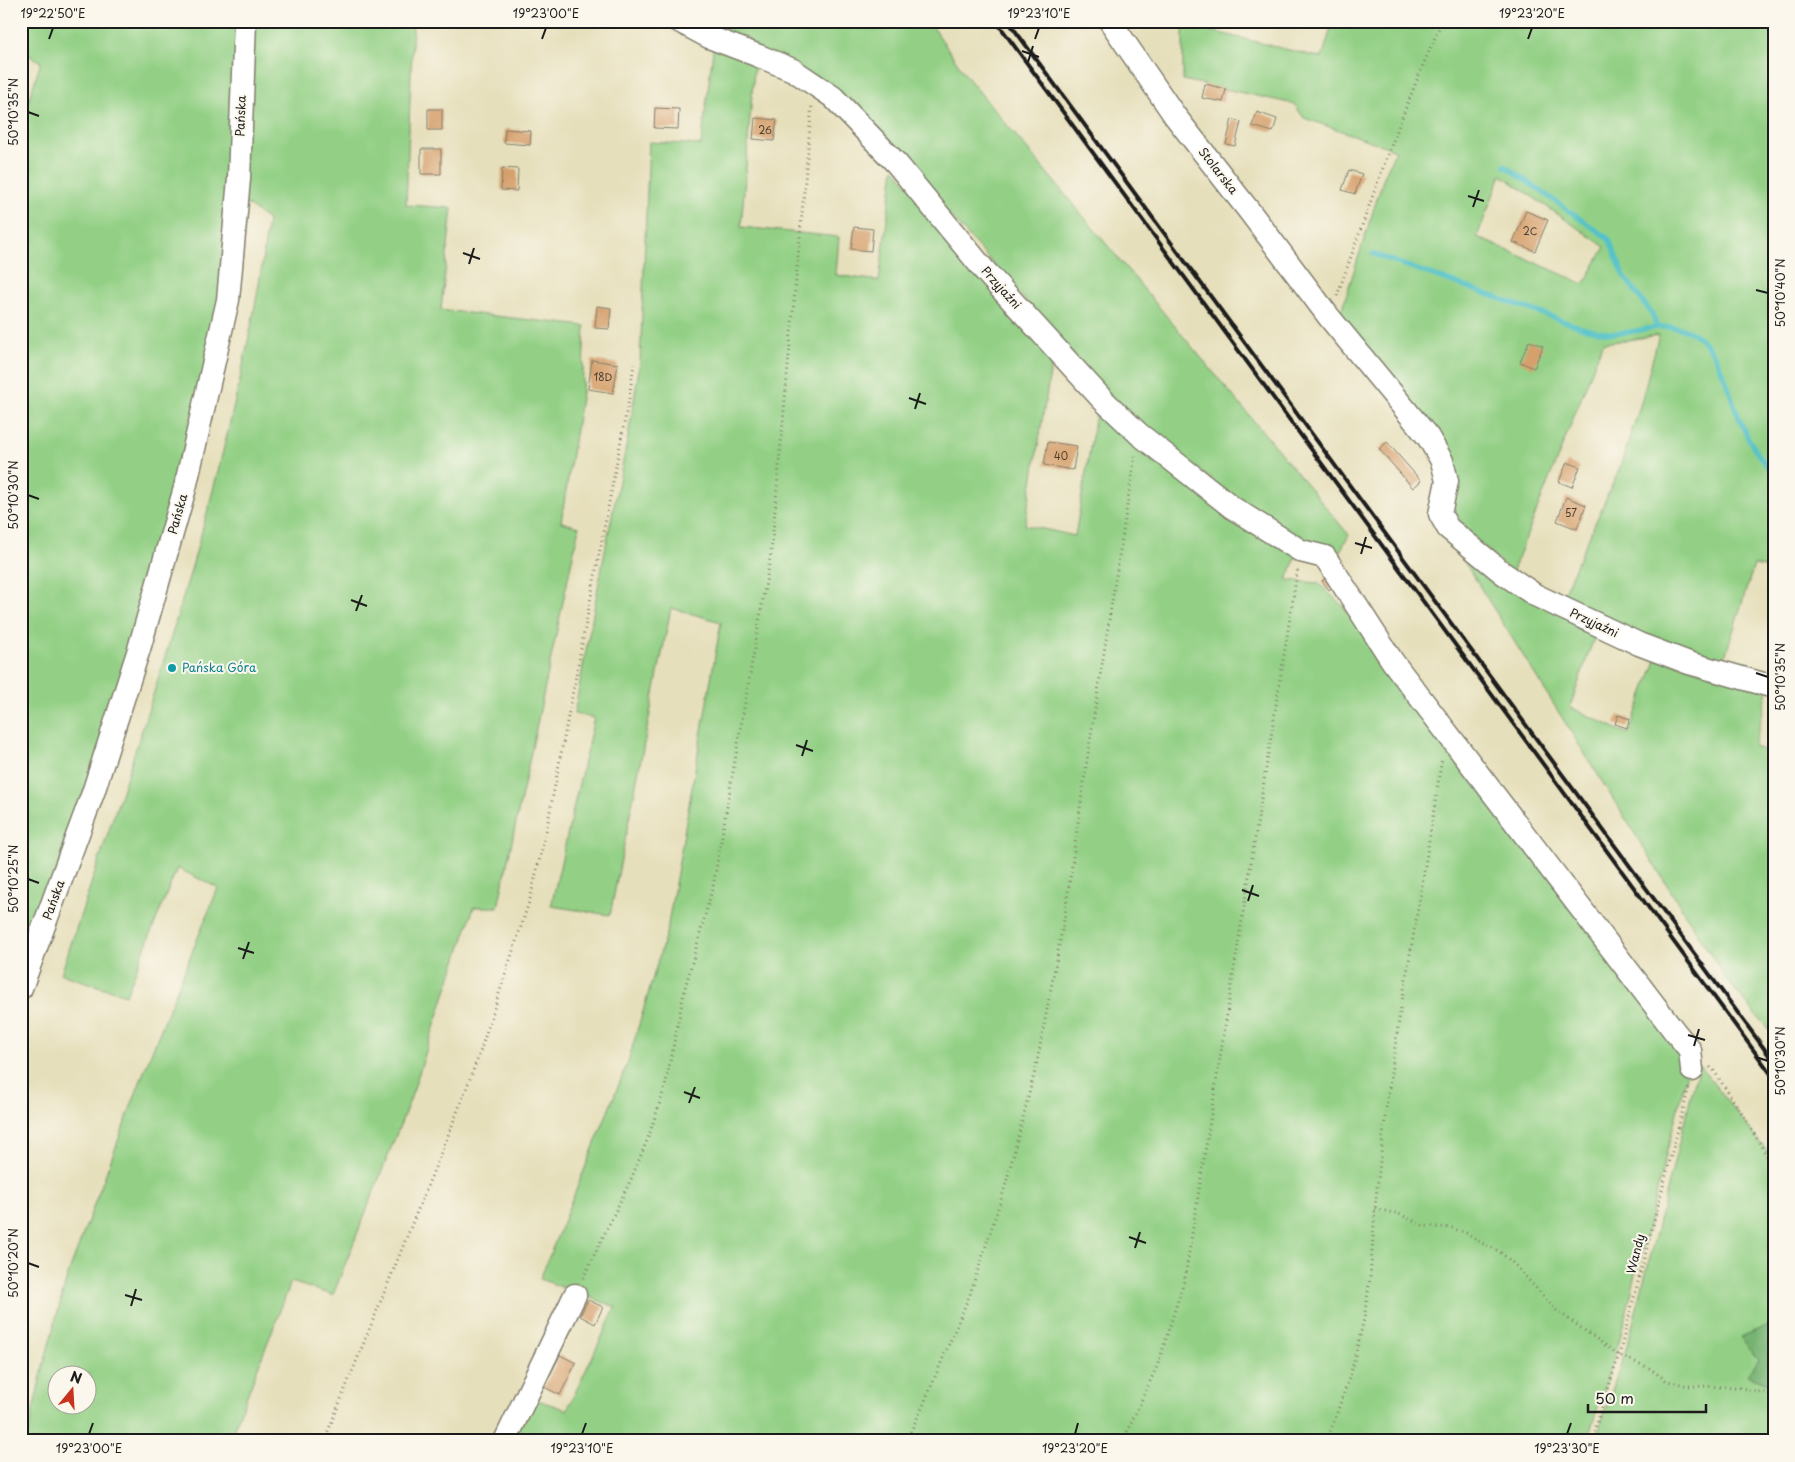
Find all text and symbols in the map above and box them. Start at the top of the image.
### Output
text: 19°22'50"E [20,4,86,22]
text: 19°23'00"E [513,4,579,22]
text: 19°23'10"E [1007,4,1071,22]
text: 19°23'20"E [1499,4,1565,22]
text: 50°10'35"N [4,78,22,146]
street label: Pańska [230,94,250,137]
house number: 26 [758,122,772,137]
street label: Stolarska [1195,143,1243,198]
house number: 2C [1523,223,1537,238]
text: 50°10'40"N [1771,258,1789,328]
street label: Przyjaźni [978,262,1026,313]
house number: 18D [594,369,612,384]
house number: 40 [1054,448,1068,463]
text: 50°10'30"N [4,460,22,530]
street label: Pańska [163,491,192,536]
house number: 57 [1565,505,1577,520]
street label: Przyjaźni [1567,603,1622,641]
text: 50°10'35"N [1771,643,1789,711]
place label: Pańska Góra [182,658,257,676]
marker: Pańska Góra [166,662,178,674]
text: 50°10'25"N [4,845,22,913]
street label: Pańska [38,877,69,922]
text: 50°10'30"N [1771,1026,1789,1096]
text: 50°10'20"N [4,1228,22,1298]
street label: Wandy [1621,1232,1649,1276]
north arrow [48,1364,98,1414]
text: N [68,1365,85,1389]
scale bar [1588,1382,1705,1414]
text: 50 m [1595,1386,1634,1409]
text: 19°23'00"E [56,1439,122,1457]
text: 19°23'10"E [550,1439,614,1457]
text: 19°23'20"E [1042,1439,1108,1457]
text: 19°23'30"E [1534,1439,1600,1457]

